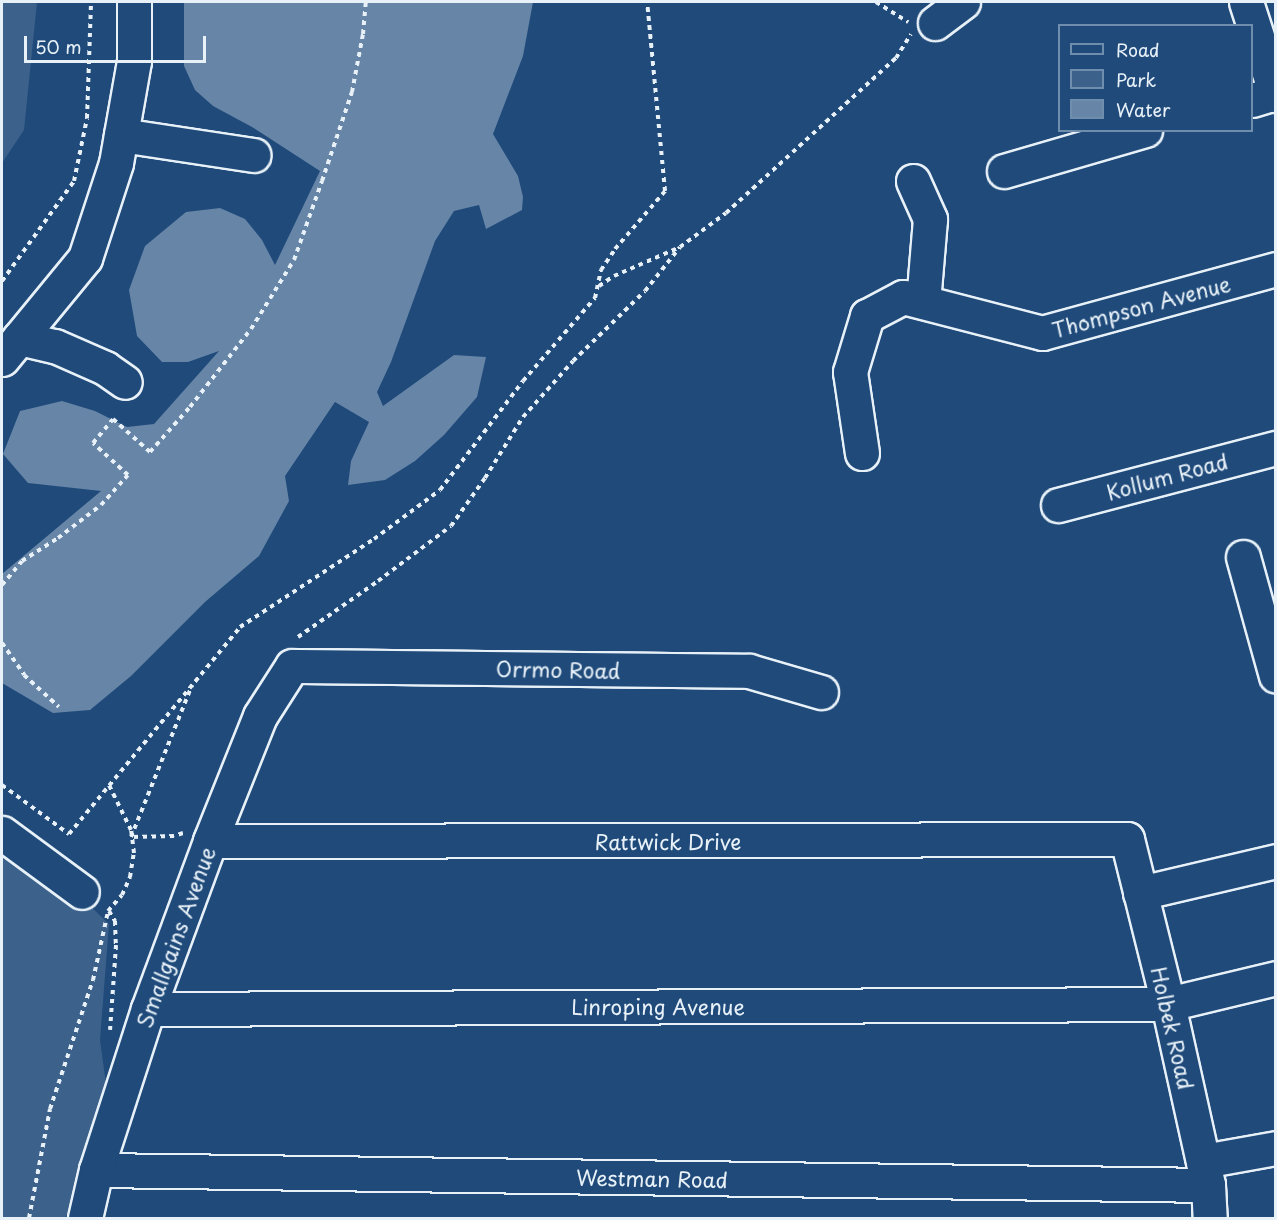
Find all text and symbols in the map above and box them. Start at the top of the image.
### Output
scale bar [27,24,208,62]
legend [1058,24,1253,132]
text: 50 m [35,33,82,60]
text: Road [1116,36,1160,63]
text: Park [1116,66,1156,93]
text: Water [1116,96,1170,123]
street label: Thompson Avenue [1050,270,1232,342]
street label: Kollum Road [1104,448,1230,504]
street label: Orrmo Road [496,655,620,683]
street label: Rattwick Drive [594,828,742,854]
street label: Smallgains Avenue [131,844,219,1030]
street label: Holbek Road [1146,963,1200,1093]
street label: Linroping Avenue [572,993,744,1019]
street label: Westman Road [576,1164,728,1192]

